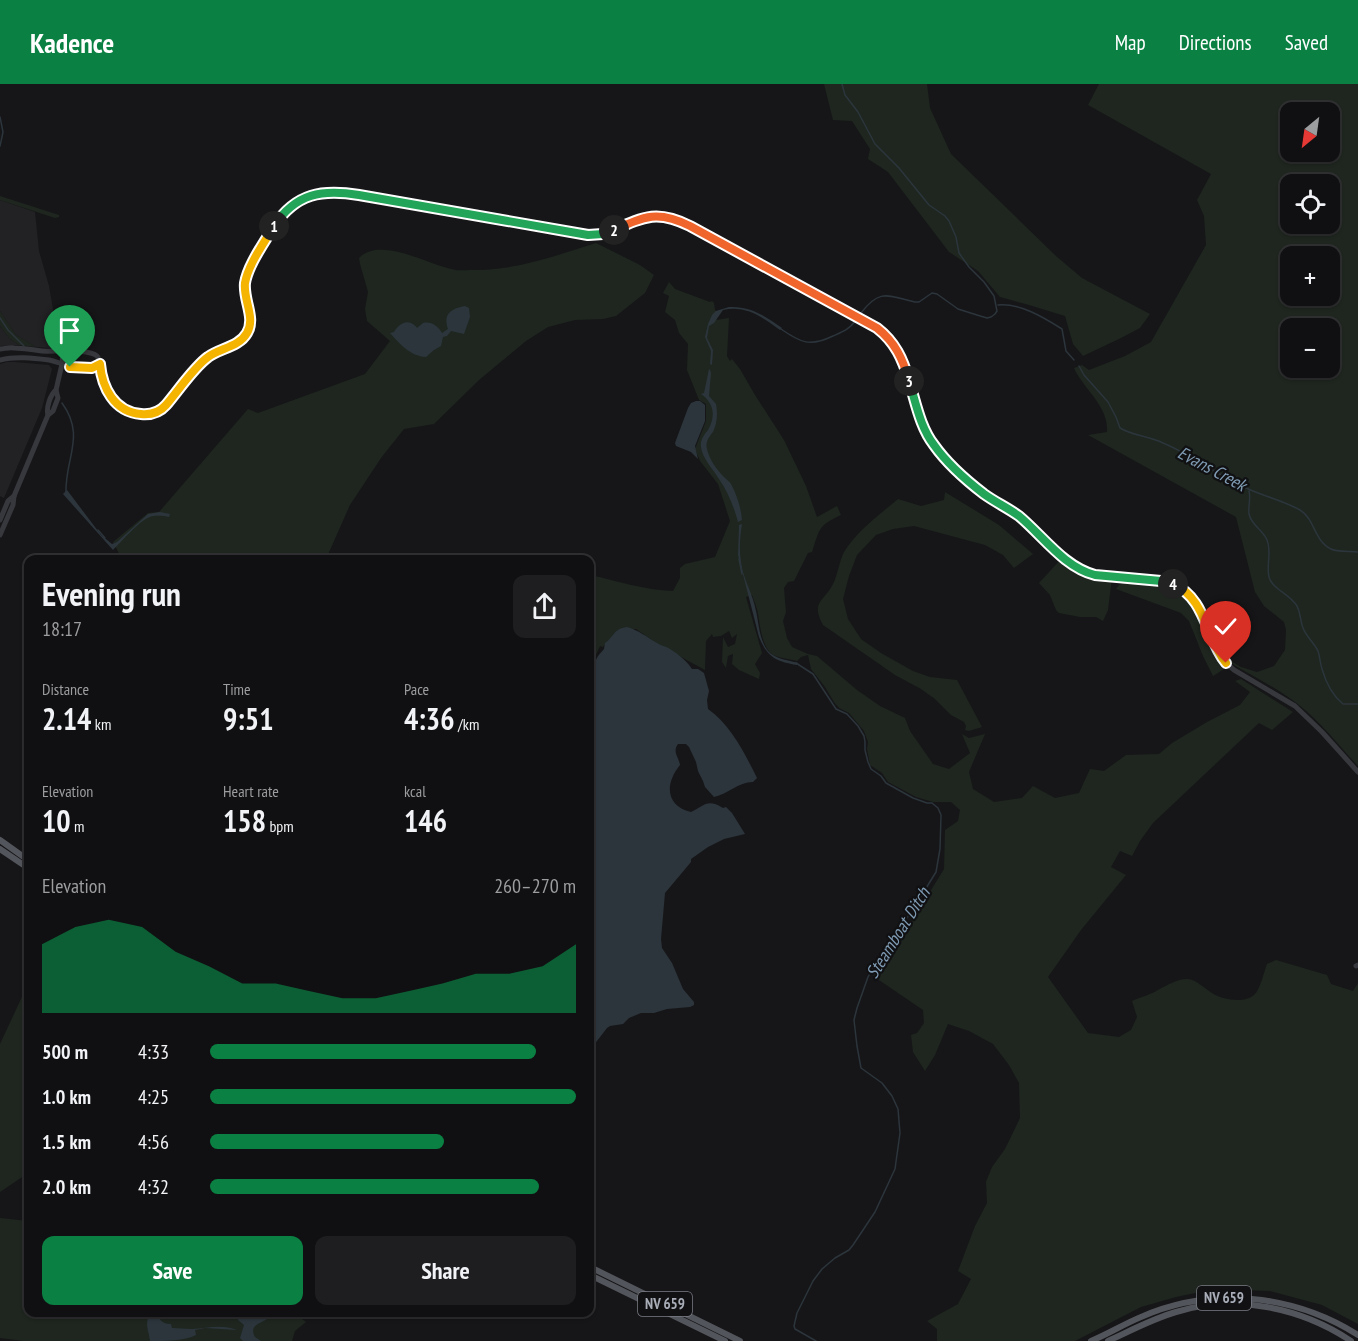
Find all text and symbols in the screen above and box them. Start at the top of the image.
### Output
text: Kadence [30,24,114,61]
text: Map [1115,29,1146,56]
text: Directions [1179,29,1252,56]
text: Saved [1285,29,1328,56]
north arrow [1280,102,1340,162]
map controls [1280,102,1340,378]
button: locate [1280,174,1340,234]
pin: 1 [259,211,289,241]
pin: 2 [599,215,629,245]
text: 1 [270,216,278,236]
text: 2 [610,220,618,240]
button: + [1280,246,1340,306]
pin [44,305,95,367]
icon: arrive [53,314,86,347]
button: − [1280,318,1340,378]
pin: 3 [894,366,924,396]
text: 3 [905,371,913,391]
water label: Evans Creek [1174,441,1252,497]
pin: 4 [1158,569,1188,599]
text: Evening run [42,572,181,615]
text: 4 [1169,574,1177,594]
button: share [513,575,576,638]
pin [1200,601,1251,663]
icon: check [1209,610,1242,643]
text: 18:17 [42,616,82,642]
text: Distance [42,679,89,699]
text: Time [223,679,251,699]
text: Pace [404,679,429,699]
text: 2.14 [42,699,91,738]
text: 9:51 [223,699,274,738]
text: 4:36 [404,699,455,738]
text: km [91,714,111,734]
text: /km [455,714,479,734]
text: Elevation [42,781,93,801]
text: Heart rate [223,781,279,801]
text: kcal [404,781,426,801]
text: 10 [42,801,71,840]
text: 158 [223,801,266,840]
text: 146 [404,801,447,840]
text: m [71,816,85,836]
text: bpm [266,816,294,836]
text: Elevation [42,873,106,899]
text: 260–270 m [494,873,576,899]
water label: Steamboat Ditch [861,882,935,982]
text: 500 m [42,1039,88,1065]
text: 4:33 [138,1039,169,1065]
text: 1.0 km [42,1084,91,1110]
text: 4:25 [138,1084,169,1110]
text: 1.5 km [42,1129,91,1155]
text: 4:56 [138,1129,169,1155]
text: 2.0 km [42,1174,91,1200]
text: 4:32 [138,1174,169,1200]
button: Save [42,1236,303,1305]
button: Share [315,1236,576,1305]
road number: NV 659 [1197,1286,1251,1310]
road number: NV 659 [638,1292,692,1316]

